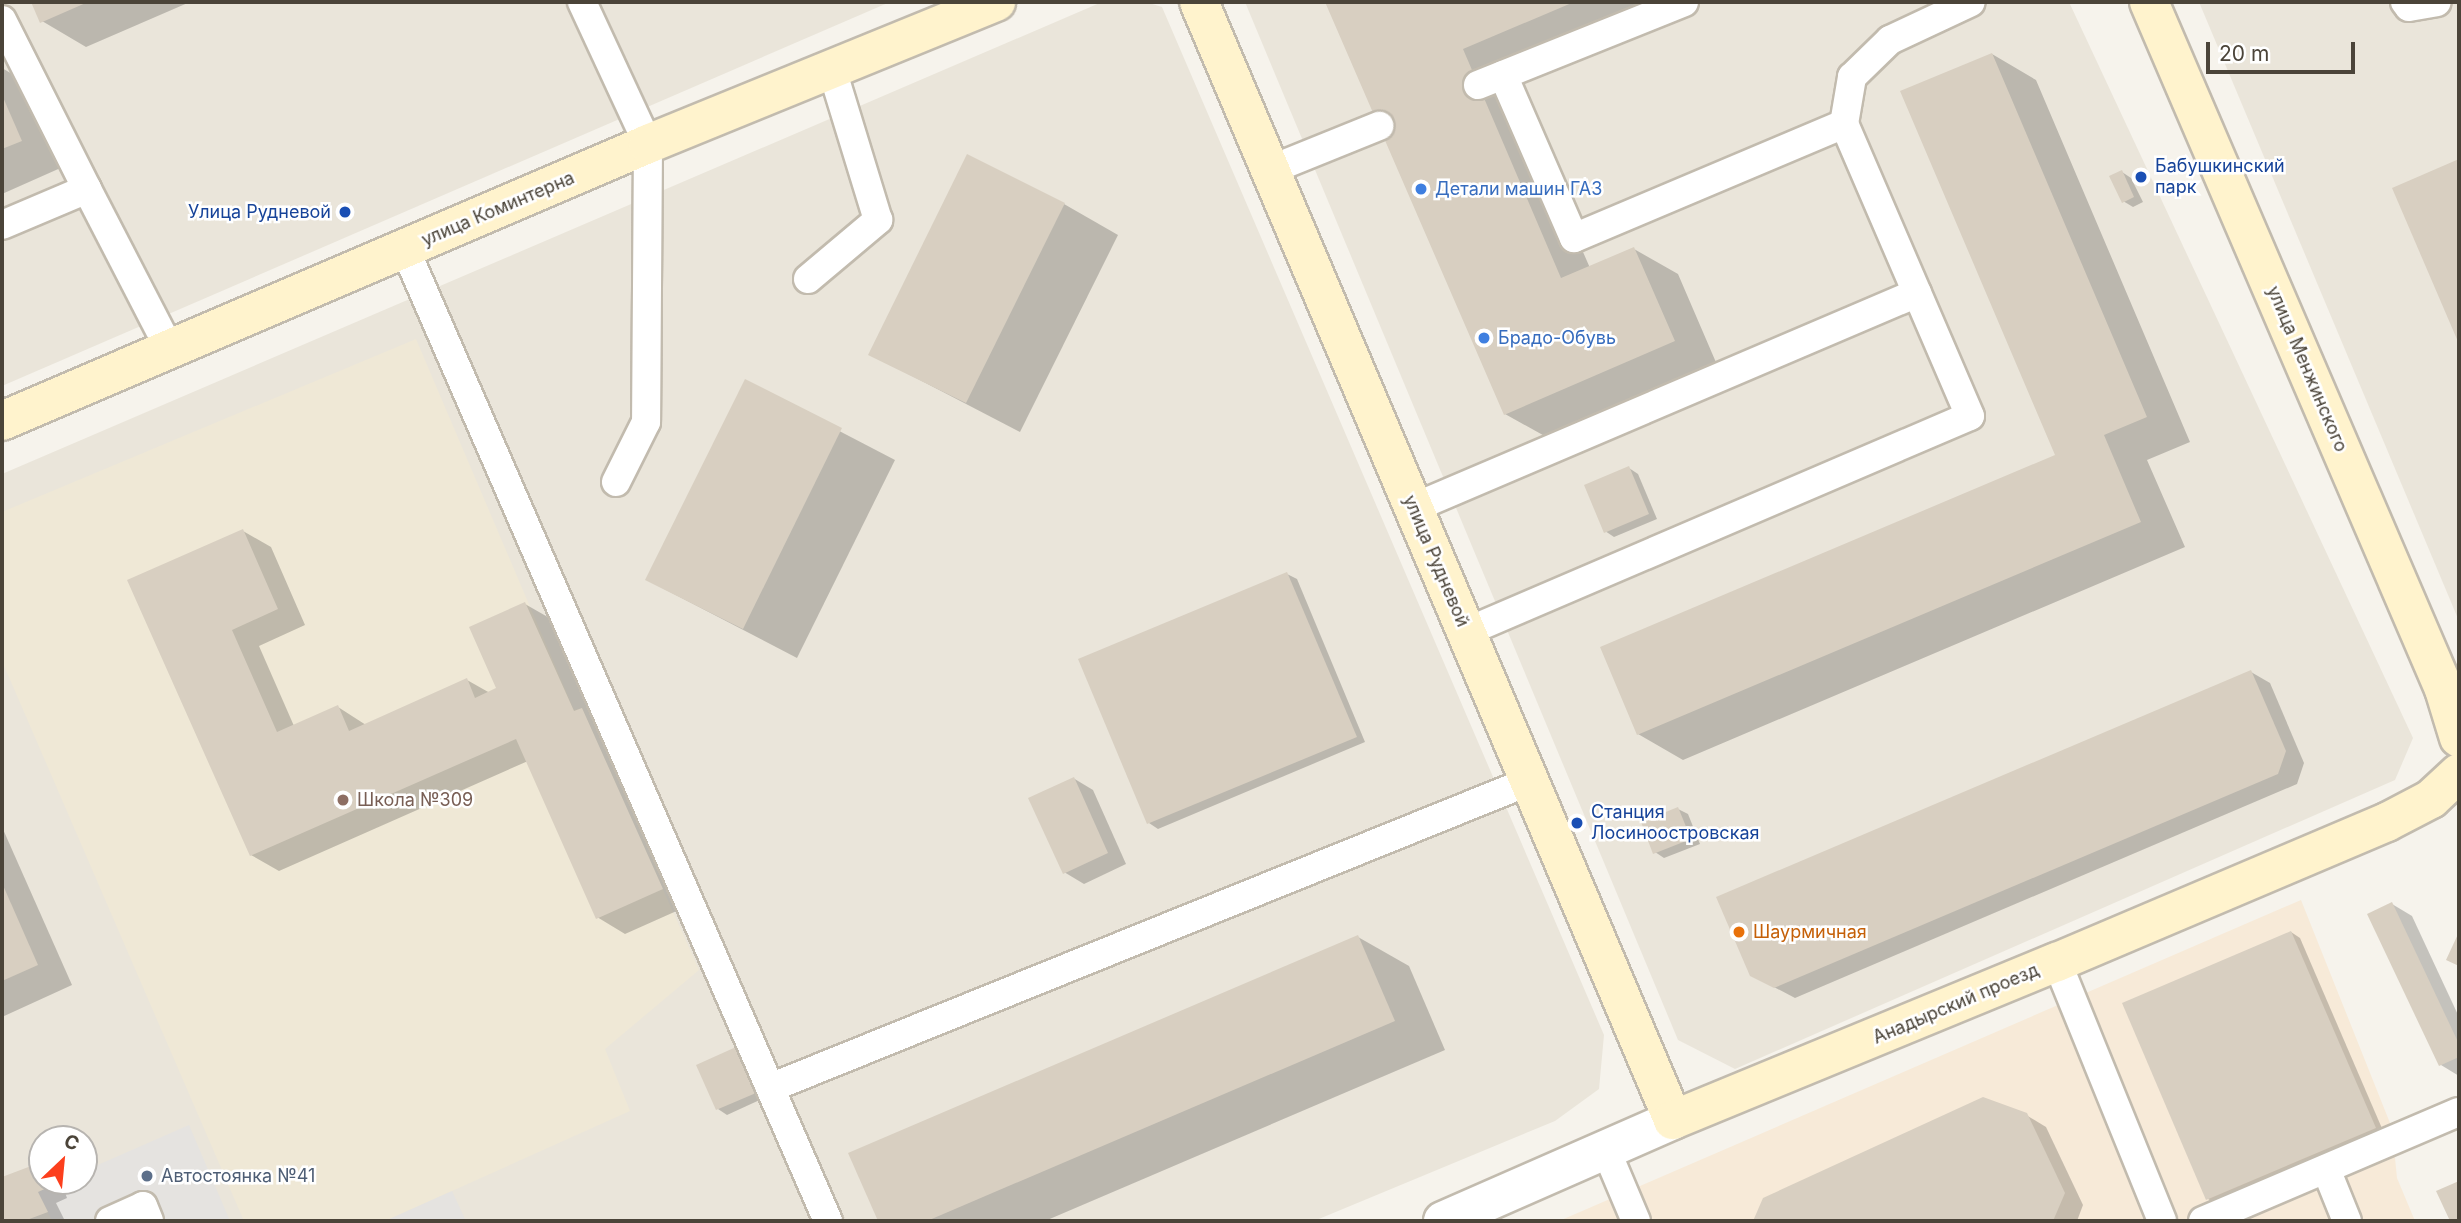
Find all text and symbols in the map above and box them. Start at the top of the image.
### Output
scale bar [2209,28,2358,72]
text: 20 m [2219,41,2269,66]
place label: Бабушкинский парк [2155,156,2285,198]
street label: улица Коминтерна [418,167,578,251]
marker: Бабушкинский парк [2133,169,2149,185]
place label: Детали машин ГАЗ [1435,178,1602,200]
marker: Детали машин ГАЗ [1413,181,1429,197]
place label: Улица Рудневой [188,201,331,223]
marker: Улица Рудневой [337,204,353,220]
street label: улица Менжинского [2262,283,2352,455]
place label: Брадо-Обувь [1498,327,1616,349]
marker: Брадо-Обувь [1476,330,1492,346]
street label: улица Рудневой [1399,492,1473,630]
place label: Школа №309 [357,789,473,811]
marker: Школа №309 [335,792,351,808]
place label: Станция Лосиноостровская [1591,802,1759,844]
marker: Станция Лосиноостровская [1569,815,1585,831]
place label: Шаурмичная [1753,921,1867,943]
marker: Шаурмичная [1731,924,1747,940]
street label: Анадырский проезд [1870,959,2042,1049]
north arrow [28,1125,98,1195]
text: С [60,1129,83,1156]
place label: Автостоянка №41 [161,1165,315,1187]
marker: Автостоянка №41 [139,1168,155,1184]

